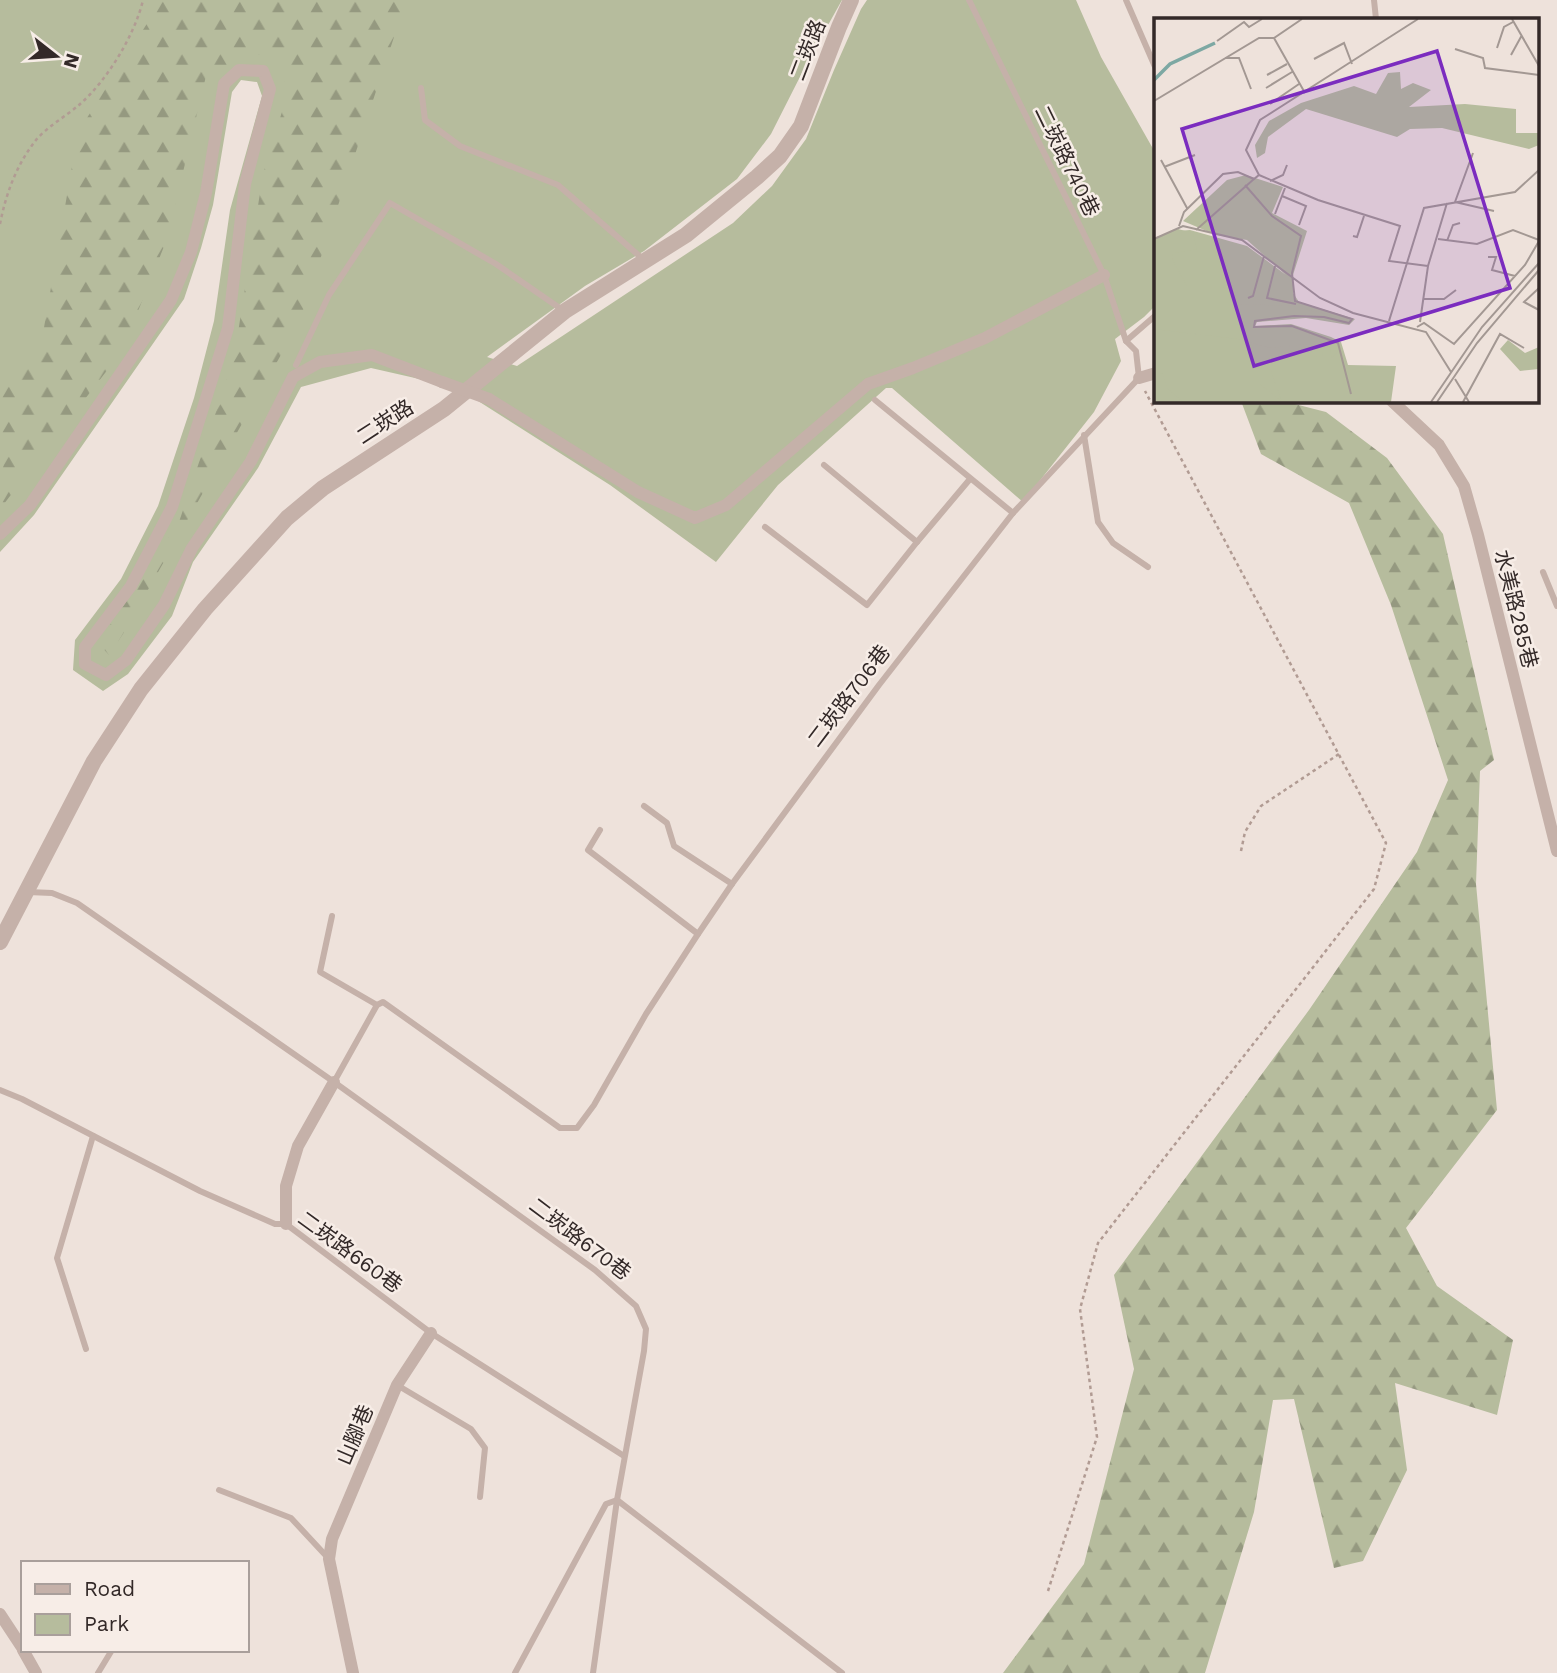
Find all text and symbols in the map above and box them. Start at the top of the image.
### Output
street label: 二崁路 [785,16,830,84]
inset map [1154,18,1540,402]
north arrow [21,21,91,91]
text: N [59,51,85,71]
street label: 二崁路740巷 [1030,101,1105,220]
street label: 二崁路 [352,394,418,449]
street label: 水美路285巷 [1490,547,1543,671]
street label: 二崁路706巷 [802,640,895,752]
street label: 二崁路670巷 [524,1192,636,1285]
street label: 二崁路660巷 [293,1205,407,1298]
street label: 山腳巷 [331,1401,378,1469]
legend [21,1561,248,1652]
text: Road [84,1576,135,1601]
text: Park [84,1611,129,1636]

